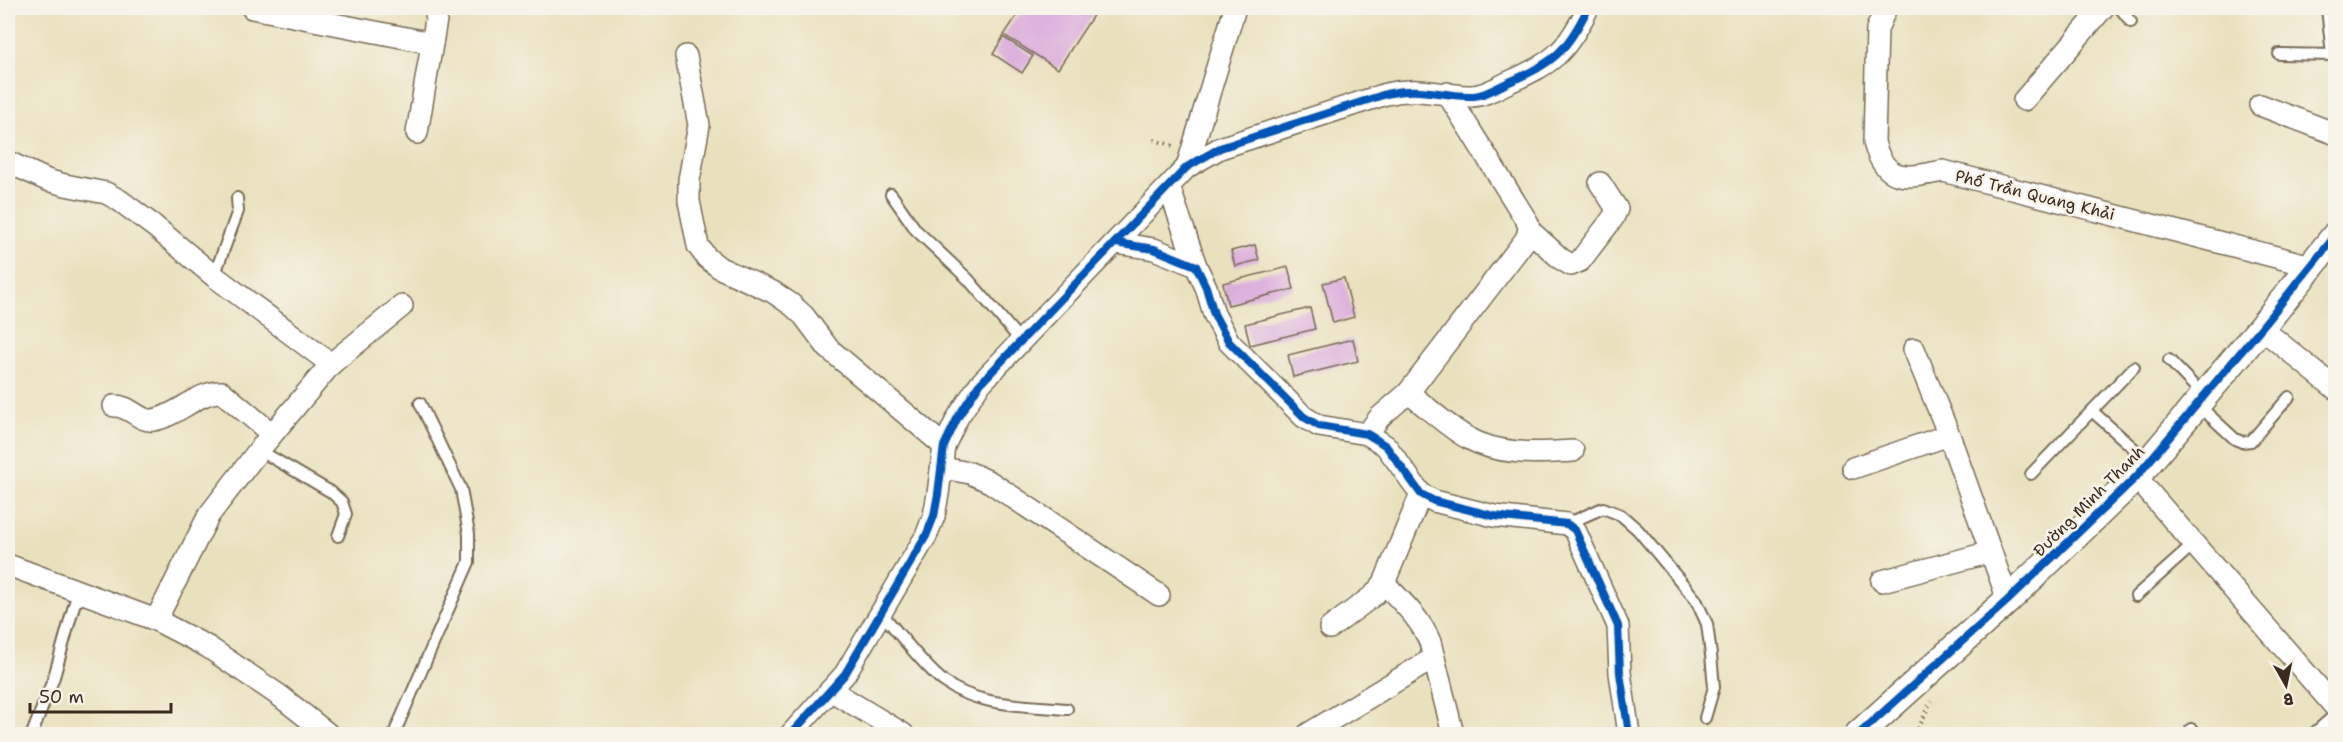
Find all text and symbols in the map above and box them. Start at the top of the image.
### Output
street label: Phố Trần Quang Khải [1953,165,2117,225]
street label: Đường Minh Thanh [2029,441,2149,561]
north arrow [2256,655,2316,715]
scale bar [30,676,171,714]
text: 50 m [39,685,84,709]
text: B [2282,688,2295,710]

